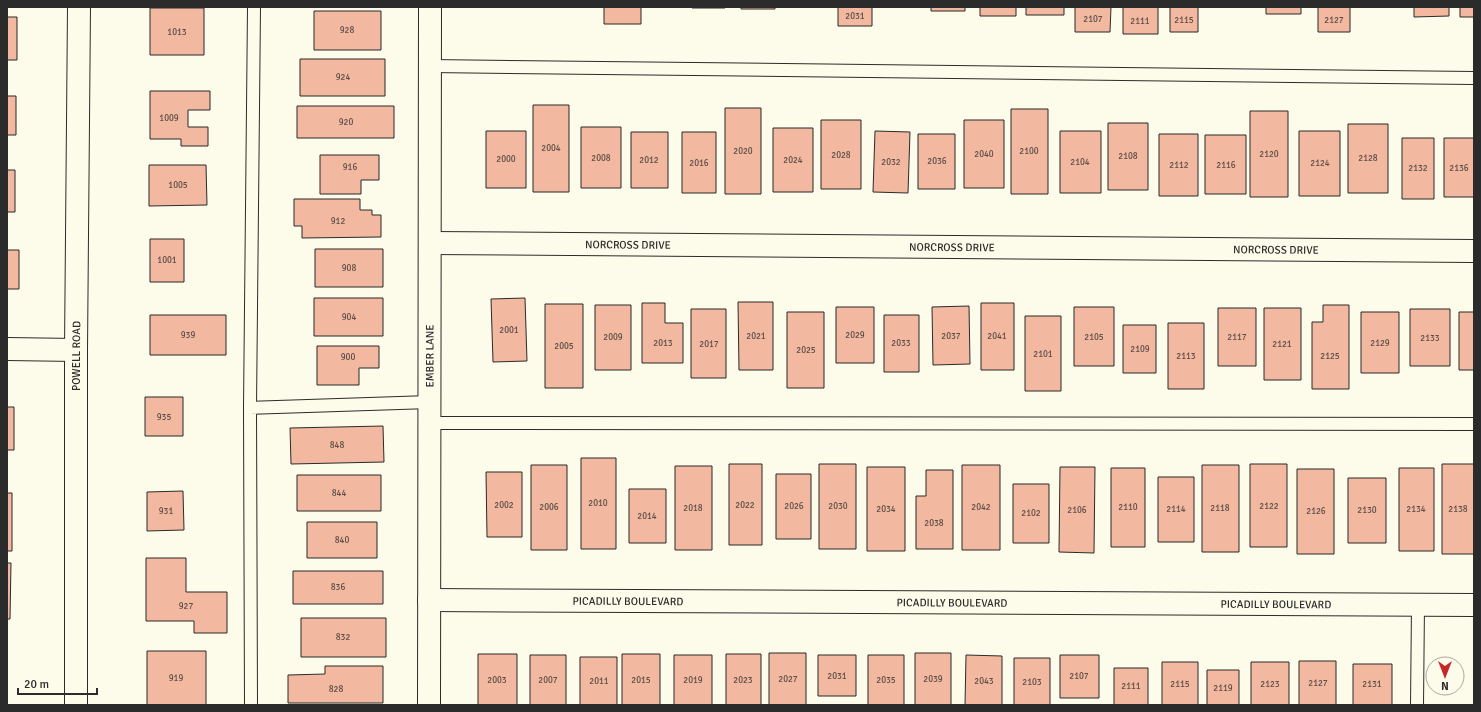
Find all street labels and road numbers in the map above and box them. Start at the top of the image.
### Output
street label: NORCROSS DRIVE [585,238,671,251]
street label: NORCROSS DRIVE [909,240,995,254]
street label: NORCROSS DRIVE [1233,243,1319,256]
street label: POWELL ROAD [69,321,83,391]
street label: EMBER LANE [423,324,436,388]
street label: PICADILLY BOULEVARD [573,594,683,608]
street label: PICADILLY BOULEVARD [897,596,1007,609]
street label: PICADILLY BOULEVARD [1221,597,1331,611]

